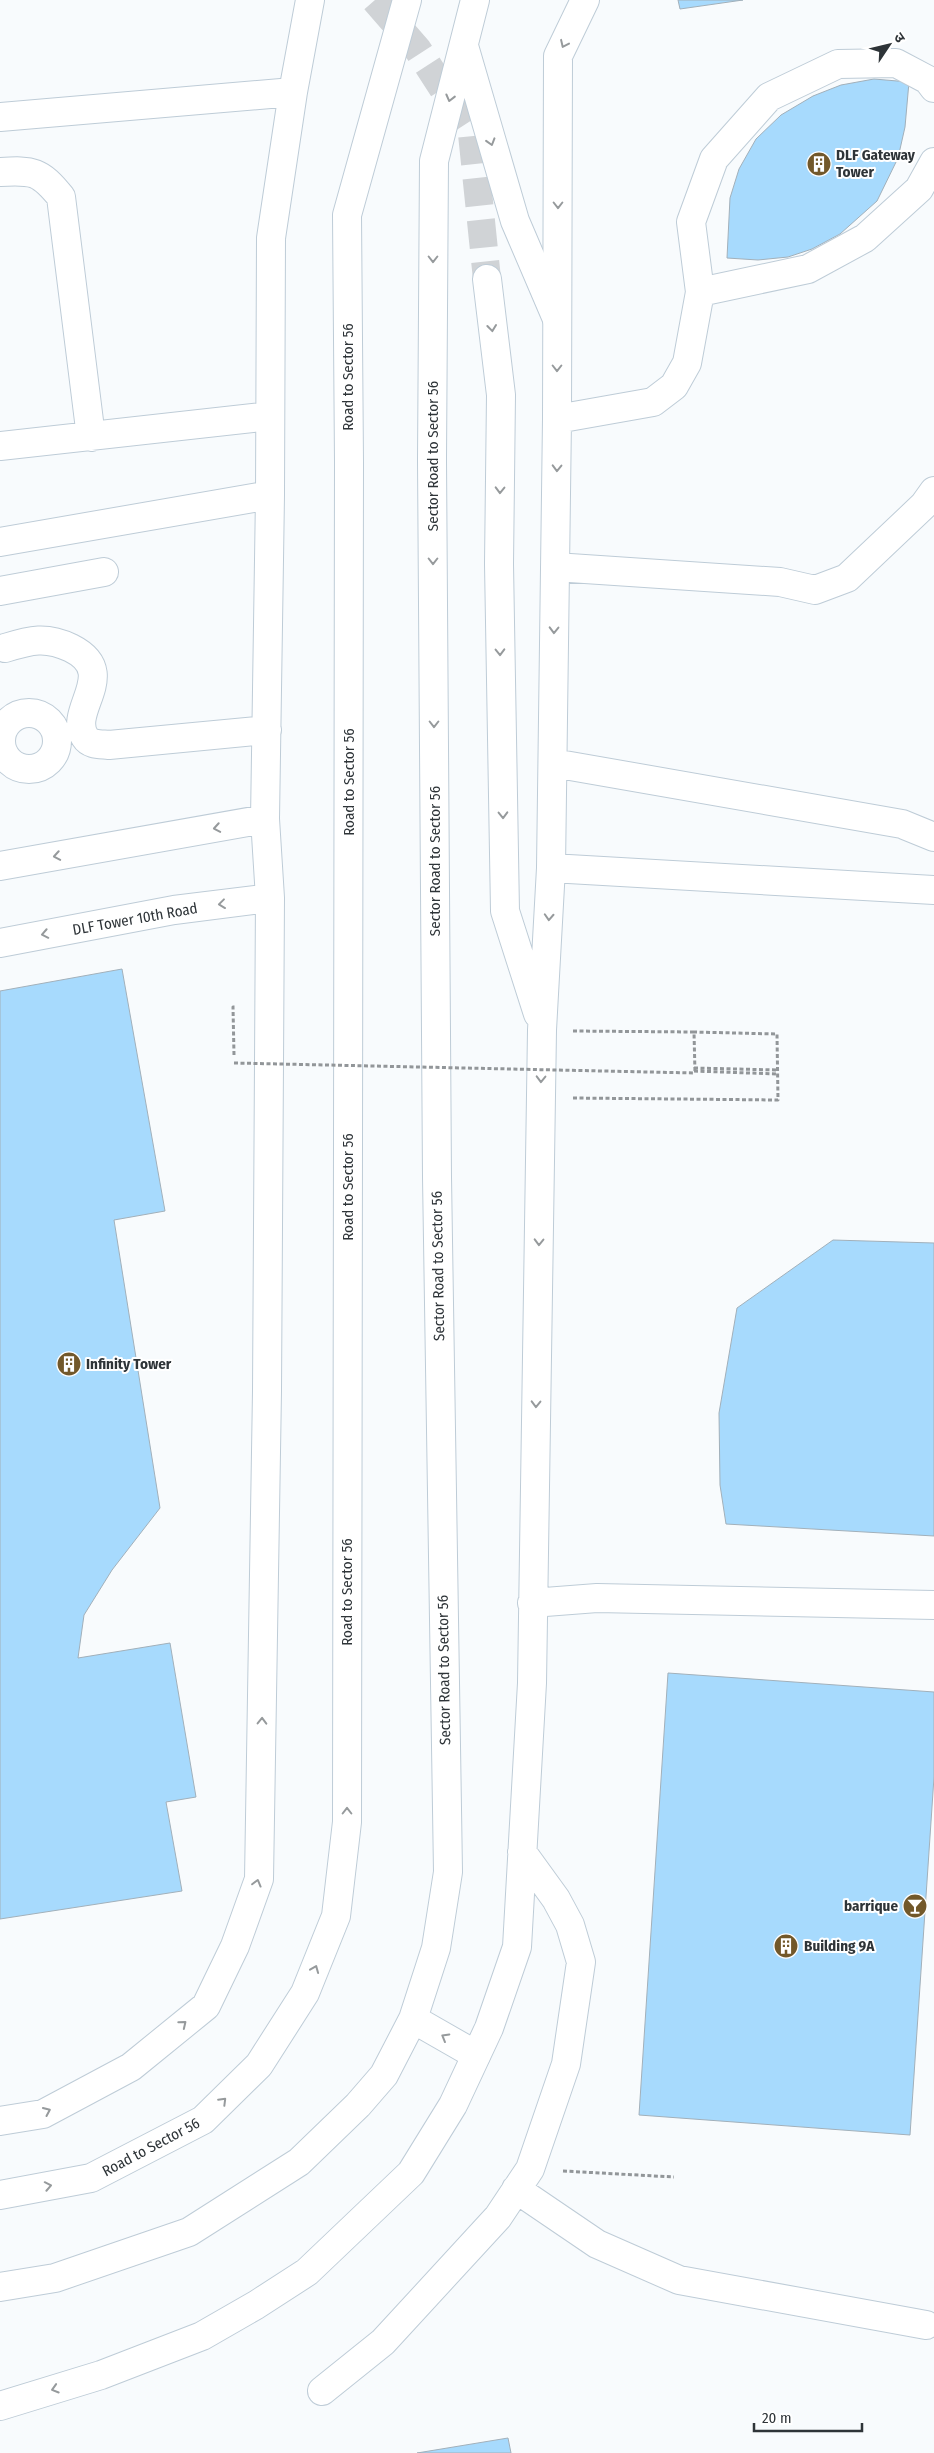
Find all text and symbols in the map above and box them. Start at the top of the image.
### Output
north arrow [864,20,914,70]
text: उ [890,30,909,47]
one-way arrow [559,39,570,48]
one-way arrow [445,94,456,103]
one-way arrow [485,138,495,146]
place label: DLF Gateway Tower [836,146,916,181]
building icon: DLF Gateway Tower [806,151,832,177]
one-way arrow [553,202,563,209]
one-way arrow [428,255,439,263]
street label: Road to Sector 56 [339,323,357,431]
one-way arrow [486,324,497,332]
one-way arrow [552,364,562,372]
street label: Sector Road to Sector 56 [424,381,442,531]
one-way arrow [551,464,562,472]
one-way arrow [494,486,505,494]
one-way arrow [428,558,438,565]
one-way arrow [549,627,559,635]
one-way arrow [495,648,505,656]
one-way arrow [429,720,439,728]
street label: Road to Sector 56 [340,728,358,836]
street label: Sector Road to Sector 56 [426,786,444,936]
one-way arrow [498,811,508,819]
one-way arrow [212,822,221,832]
one-way arrow [52,851,61,861]
one-way arrow [218,898,226,909]
street label: DLF Tower 10th Road [71,899,199,939]
one-way arrow [543,913,554,921]
one-way arrow [40,929,49,939]
one-way arrow [536,1076,547,1084]
street label: Road to Sector 56 [339,1133,357,1241]
street label: Sector Road to Sector 56 [428,1191,448,1341]
one-way arrow [533,1238,544,1246]
building icon: Infinity Tower [56,1351,82,1377]
place label: Infinity Tower [86,1355,172,1373]
one-way arrow [531,1400,541,1408]
street label: Road to Sector 56 [338,1538,356,1646]
street label: Sector Road to Sector 56 [434,1595,454,1745]
one-way arrow [257,1717,267,1724]
one-way arrow [342,1807,352,1815]
one-way arrow [252,1879,262,1888]
bar icon: barrique [902,1893,928,1919]
place label: barrique [844,1897,898,1915]
building icon: Building 9A [773,1933,799,1959]
place label: Building 9A [804,1937,875,1955]
one-way arrow [309,1965,319,1974]
one-way arrow [178,2021,187,2030]
one-way arrow [441,2033,450,2043]
one-way arrow [217,2098,226,2107]
one-way arrow [42,2108,51,2118]
street label: Road to Sector 56 [99,2114,203,2180]
one-way arrow [44,2181,52,2192]
one-way arrow [51,2384,59,2394]
scale bar [754,2400,862,2432]
text: 20 m [762,2409,792,2427]

